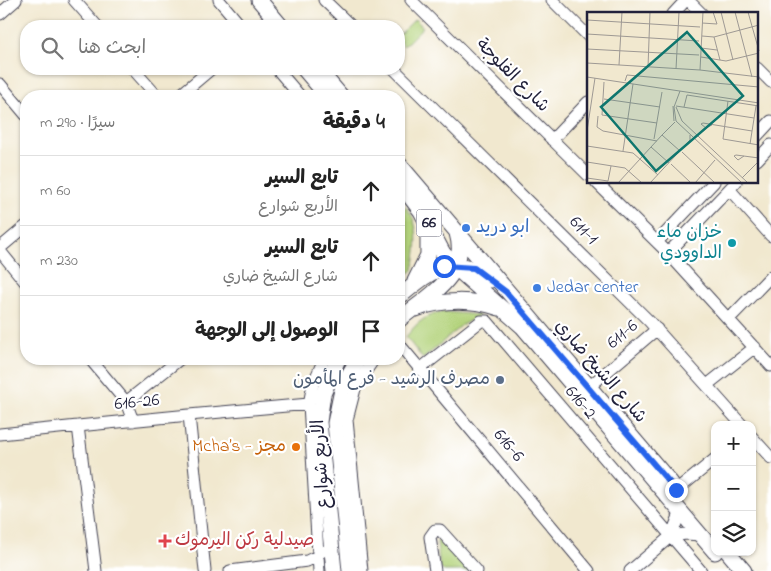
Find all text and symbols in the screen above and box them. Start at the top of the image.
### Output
inset map [587,12,758,184]
search box [20,20,405,75]
street label: شارع الفلوجة [469,33,555,119]
icon: search [38,34,66,62]
text: ابحث هنا [78,35,146,62]
text: 4 دقيقة [323,108,385,138]
text: سيرًا · 290 m [40,111,115,135]
text: تابع السير [266,165,338,192]
icon: ahead [357,177,385,205]
text: 60 m [40,179,70,203]
text: الأربع شوارع [258,195,338,219]
road number: 66 [416,210,442,237]
street label: 611-1 [563,211,604,252]
place label: ابو دريد [476,215,529,241]
place label: خزان ماء الداوودي [657,220,722,267]
marker: ابو دريد [460,222,472,234]
text: تابع السير [266,235,338,262]
marker: خزان ماء الداوودي [726,237,738,249]
icon: ahead [357,247,385,275]
text: 230 m [40,249,78,273]
route start [433,255,456,278]
text: شارع الشيخ ضاري [223,265,338,289]
place label: Jedar center [547,275,639,301]
marker: Jedar center [531,282,543,294]
street label: 611-6 [602,314,644,356]
street label: شارع الشيخ ضاري [548,315,652,429]
icon: arrive [357,317,385,345]
text: الوصول إلى الوجهة [195,318,338,345]
place label: مصرف الرشيد - فرع المأمون [293,367,490,393]
marker: مصرف الرشيد - فرع المأمون [494,374,506,386]
street label: 616-2 [558,380,602,426]
street label: 616-26 [113,388,161,418]
street label: الأربع شوارع [305,418,338,510]
map controls [711,421,756,556]
button: + [711,421,756,466]
street label: 616-6 [486,424,530,468]
place label: Mcha’s - مجز [192,434,286,460]
marker: Mcha’s - مجز [290,441,302,453]
button: − [711,466,756,511]
route end [665,479,688,502]
button: layers [711,511,756,556]
place label: صيدلية ركن اليرموك [175,528,314,554]
marker: صيدلية ركن اليرموك [159,535,171,547]

